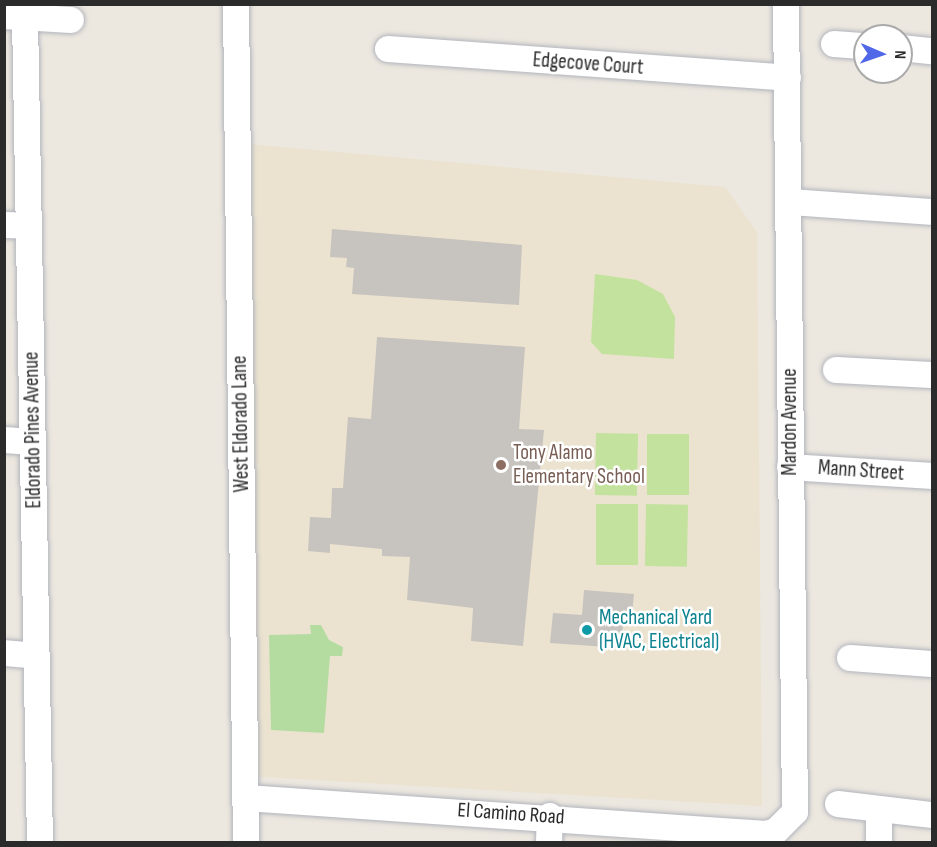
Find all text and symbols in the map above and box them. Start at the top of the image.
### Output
north arrow [853,24,913,84]
street label: Edgecove Court [532,48,644,80]
text: N [890,50,909,59]
street label: Eldorado Pines Avenue [19,351,47,509]
street label: West Eldorado Lane [227,355,255,493]
street label: Mardon Avenue [777,368,803,476]
place label: Tony Alamo Elementary School [513,440,645,490]
street label: Mann Street [817,455,905,487]
marker: Tony Alamo Elementary School [494,458,508,472]
place label: Mechanical Yard (HVAC, Electrical) [599,605,719,655]
marker: Mechanical Yard (HVAC, Electrical) [580,623,594,637]
street label: El Camino Road [457,798,565,830]

